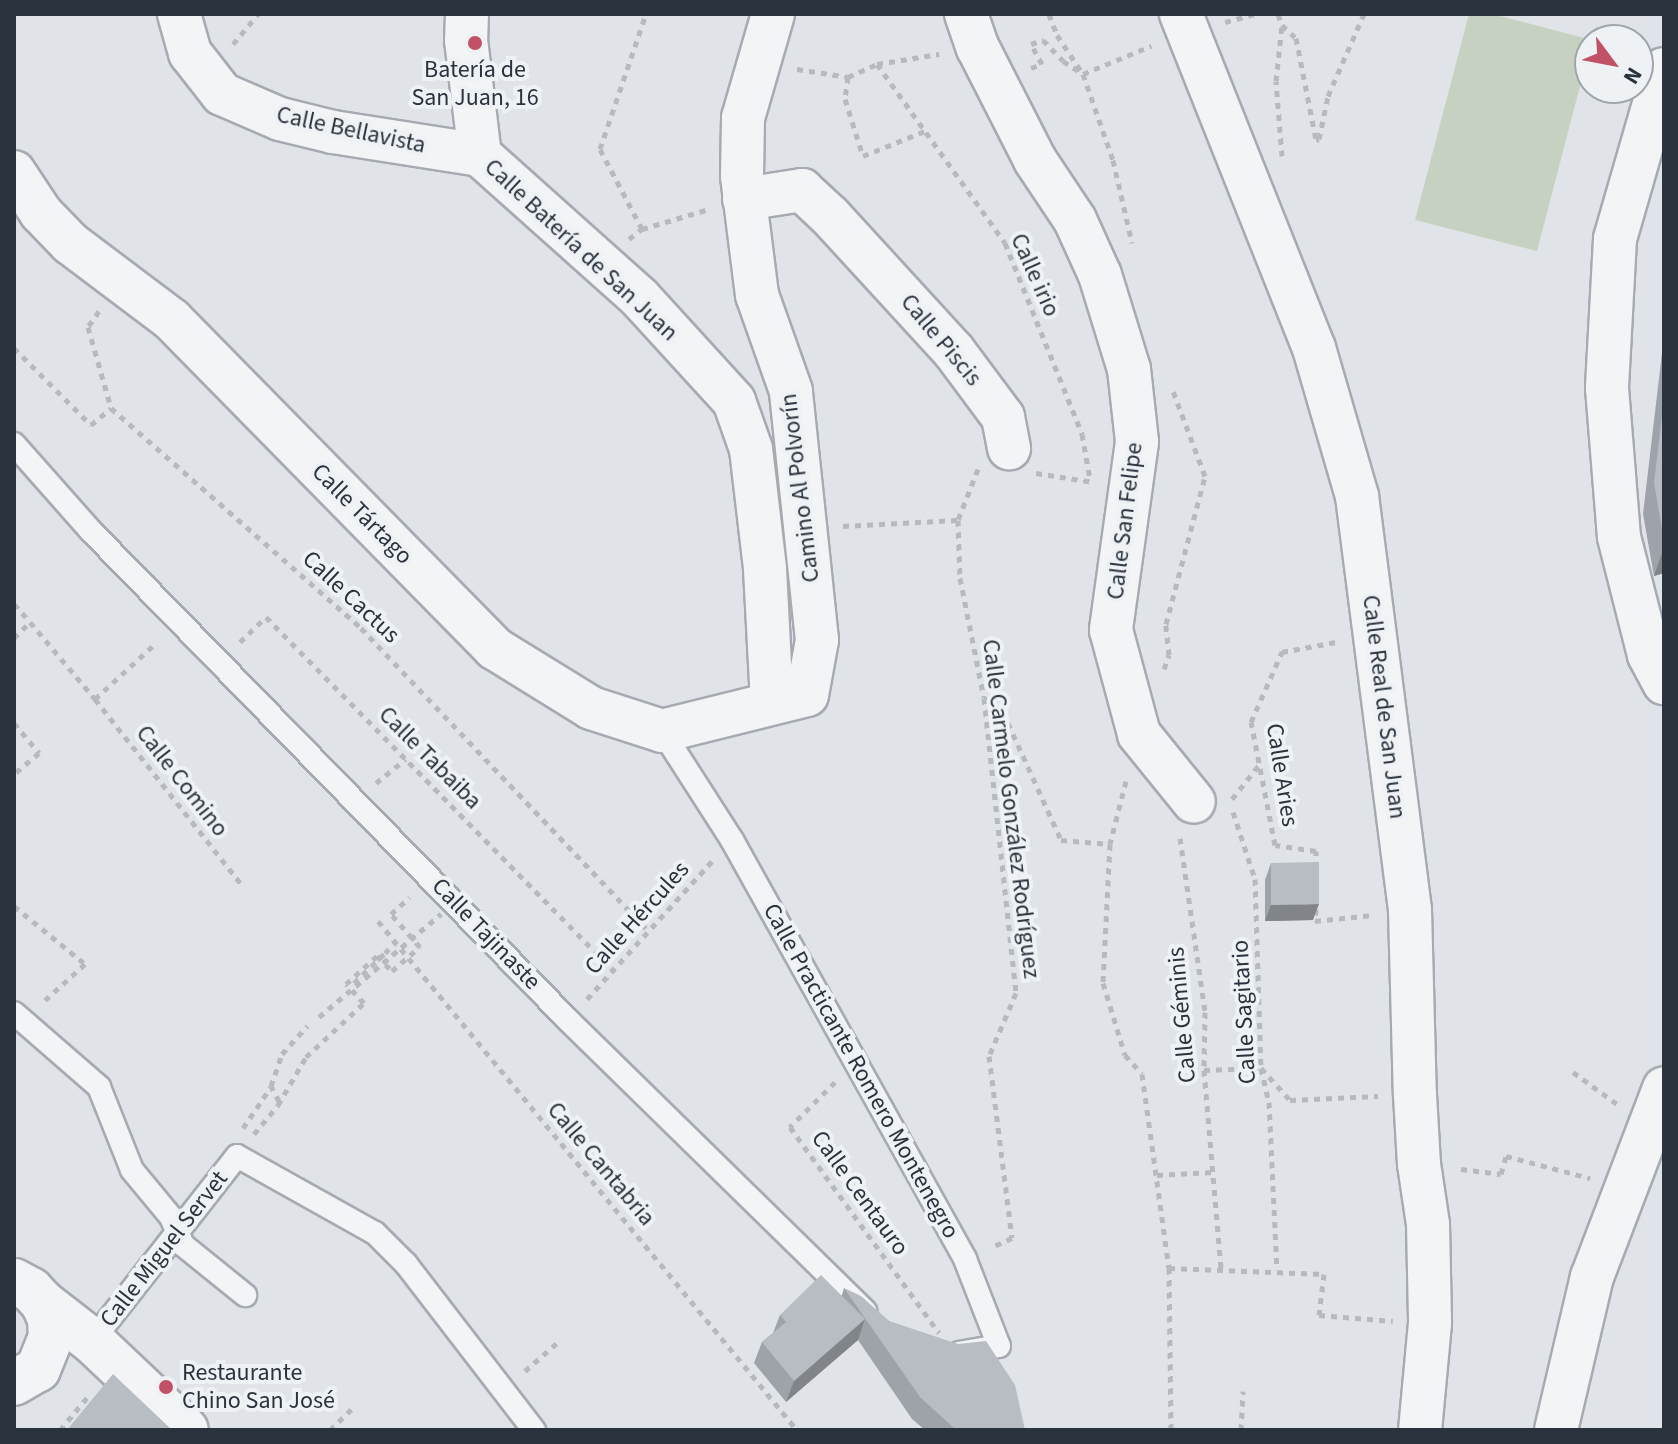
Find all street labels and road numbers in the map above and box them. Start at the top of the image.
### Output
street label: Calle Bellavista [274,100,428,160]
street label: Calle Batería de San Juan [478,153,684,347]
street label: Calle irio [1004,229,1066,321]
street label: Calle Piscis [894,288,988,392]
street label: Camino Al Polvorín [774,392,826,584]
street label: Calle San Felipe [1101,441,1149,601]
street label: Calle Tártago [306,458,418,570]
street label: Calle Cactus [296,545,406,649]
street label: Calle Real de San Juan [1356,593,1412,821]
street label: Calle Carmelo González Rodríguez [976,638,1046,980]
street label: Calle Tabaiba [372,700,488,816]
street label: Calle Comino [130,720,234,842]
street label: Calle Aries [1260,721,1304,829]
street label: Calle Hércules [579,855,695,981]
street label: Calle Tajinaste [426,872,546,996]
street label: Calle Practicante Romero Montenegro [757,898,965,1244]
street label: Calle Sagitario [1226,939,1262,1085]
street label: Calle Géminis [1162,946,1202,1084]
street label: Calle Cantabria [541,1096,661,1232]
street label: Calle Centauro [805,1125,915,1261]
street label: Calle Miguel Servet [94,1165,234,1333]

